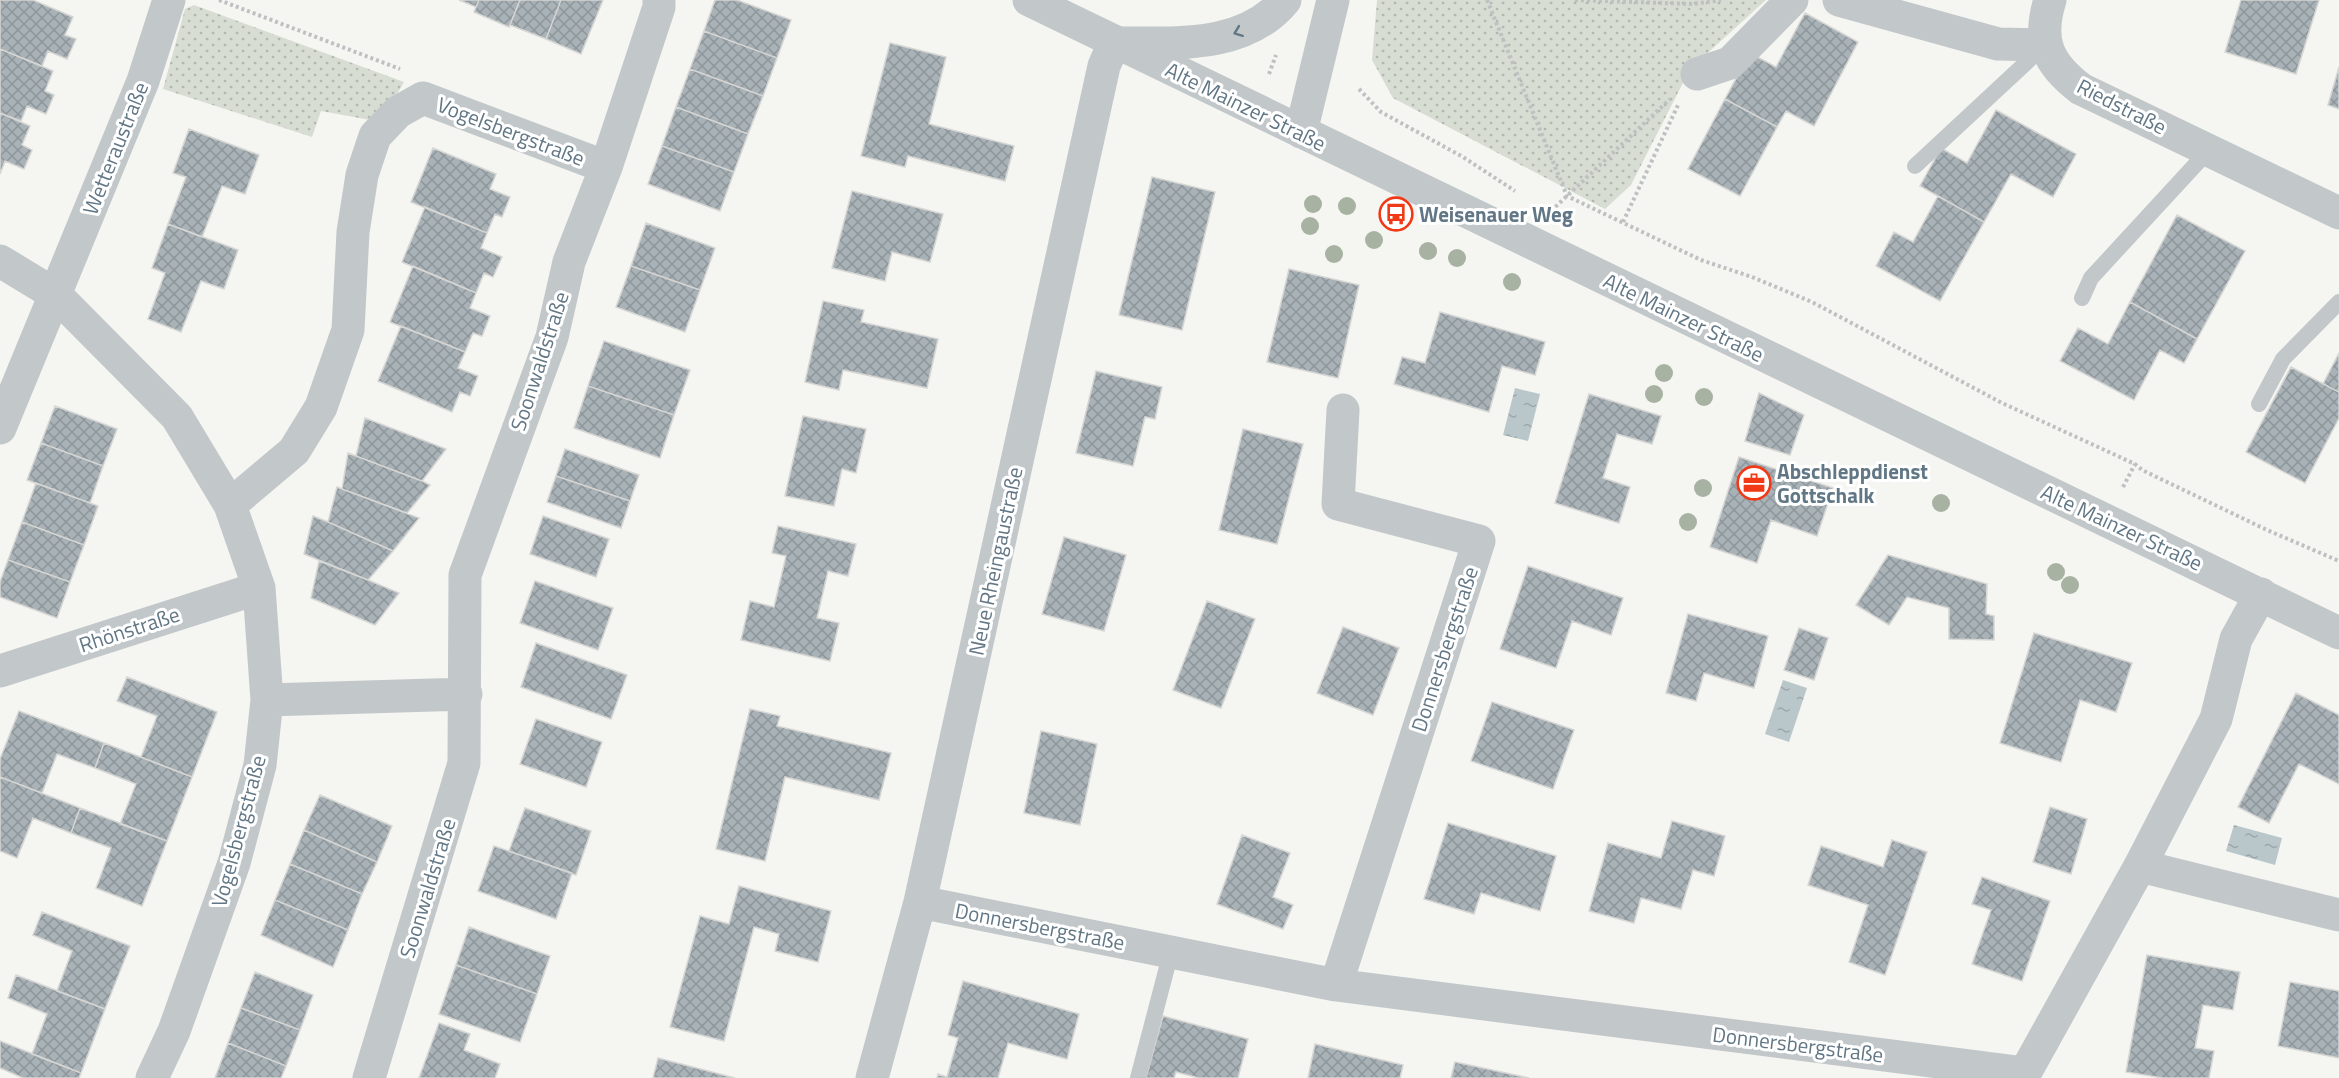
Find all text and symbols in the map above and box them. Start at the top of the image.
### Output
one-way arrow [1233,25,1244,37]
street label: Alte Mainzer Straße [1160,53,1332,159]
street label: Riedstraße [2072,70,2172,142]
street label: Wetteraustraße [74,77,156,219]
street label: Vogelsbergstraße [433,88,589,174]
bus stop icon: Weisenauer Weg [1378,196,1414,232]
place label: Weisenauer Weg [1419,198,1573,230]
street label: Alte Mainzer Straße [1598,264,1770,370]
street label: Soonwaldstraße [501,287,577,435]
place label: Abschleppdienst Gottschalk [1777,455,1928,511]
street label: Neue Rheingaustraße [959,464,1031,658]
office icon: Abschleppdienst Gottschalk [1736,465,1772,501]
street label: Alte Mainzer Straße [2036,476,2208,578]
street label: Donnersbergstraße [1402,562,1486,736]
street label: Rhönstraße [75,598,183,660]
street label: Vogelsbergstraße [202,752,274,910]
street label: Soonwaldstraße [391,814,463,962]
street label: Donnersbergstraße [953,894,1127,958]
street label: Donnersbergstraße [1711,1018,1885,1070]

